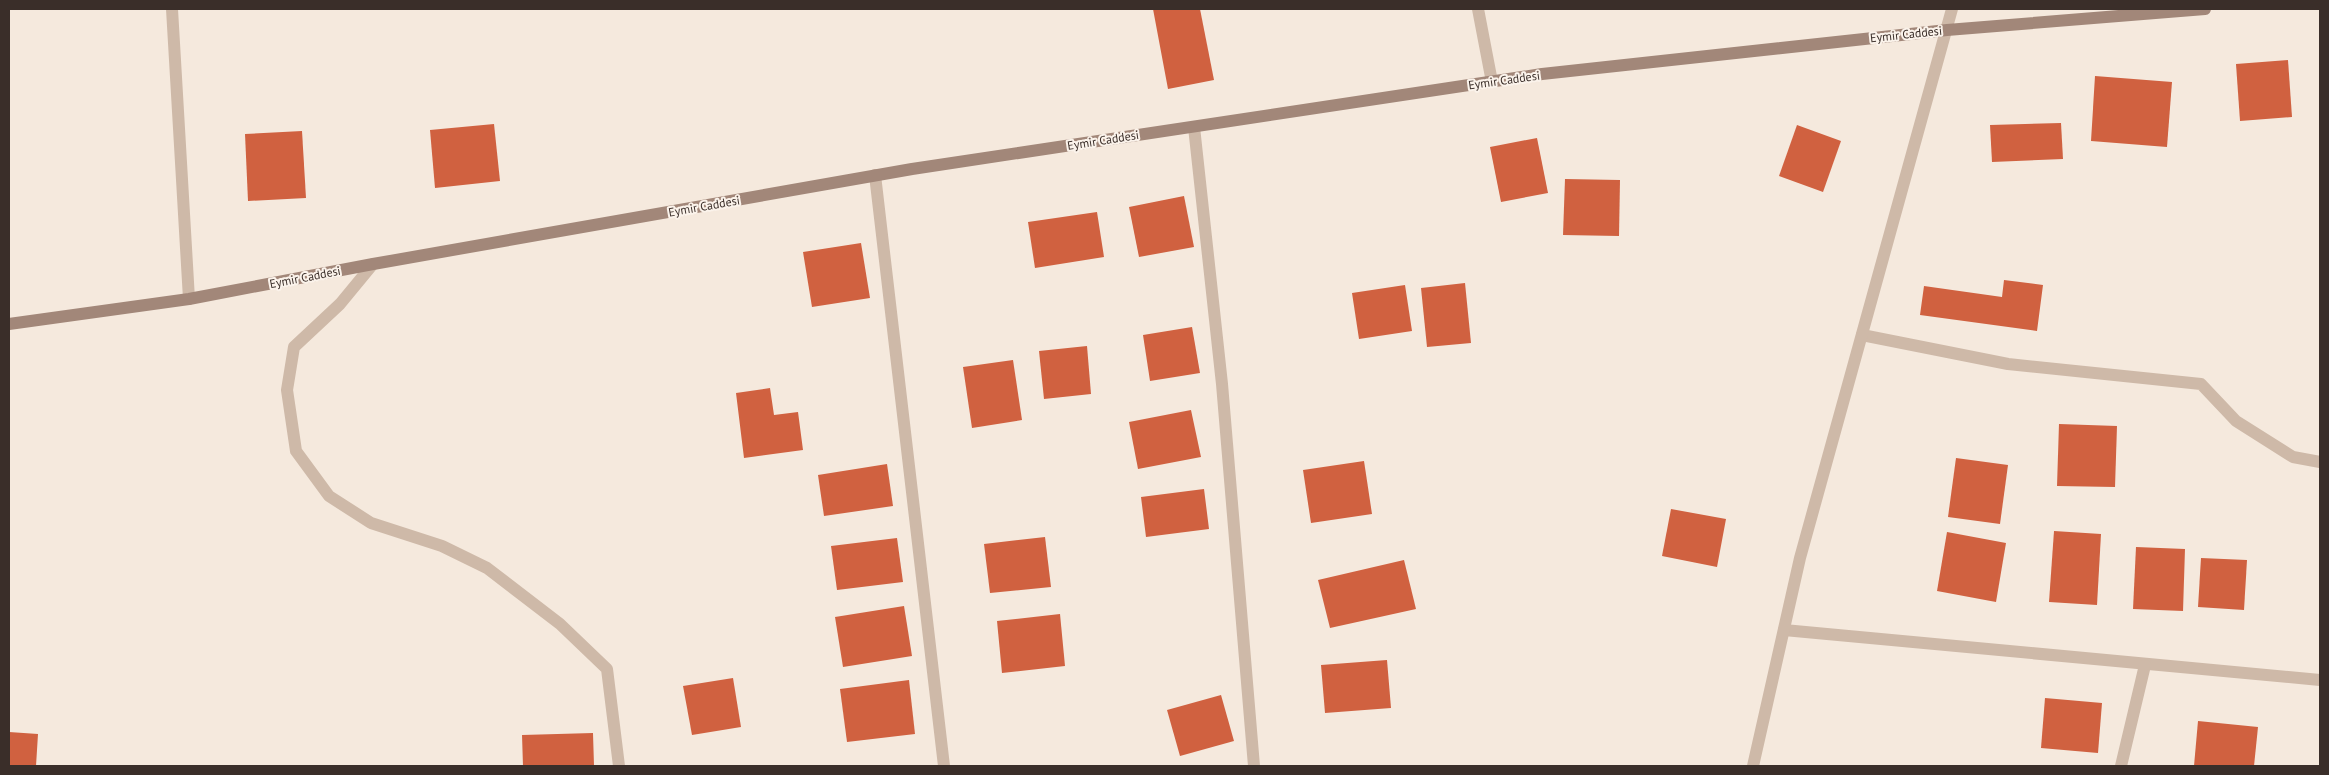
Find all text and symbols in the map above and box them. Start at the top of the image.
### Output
street label: Eymir Caddesi [1869,23,1943,45]
street label: Eymir Caddesi [1467,68,1541,92]
street label: Eymir Caddesi [1066,127,1140,153]
street label: Eymir Caddesi [667,192,741,220]
street label: Eymir Caddesi [268,263,342,291]

